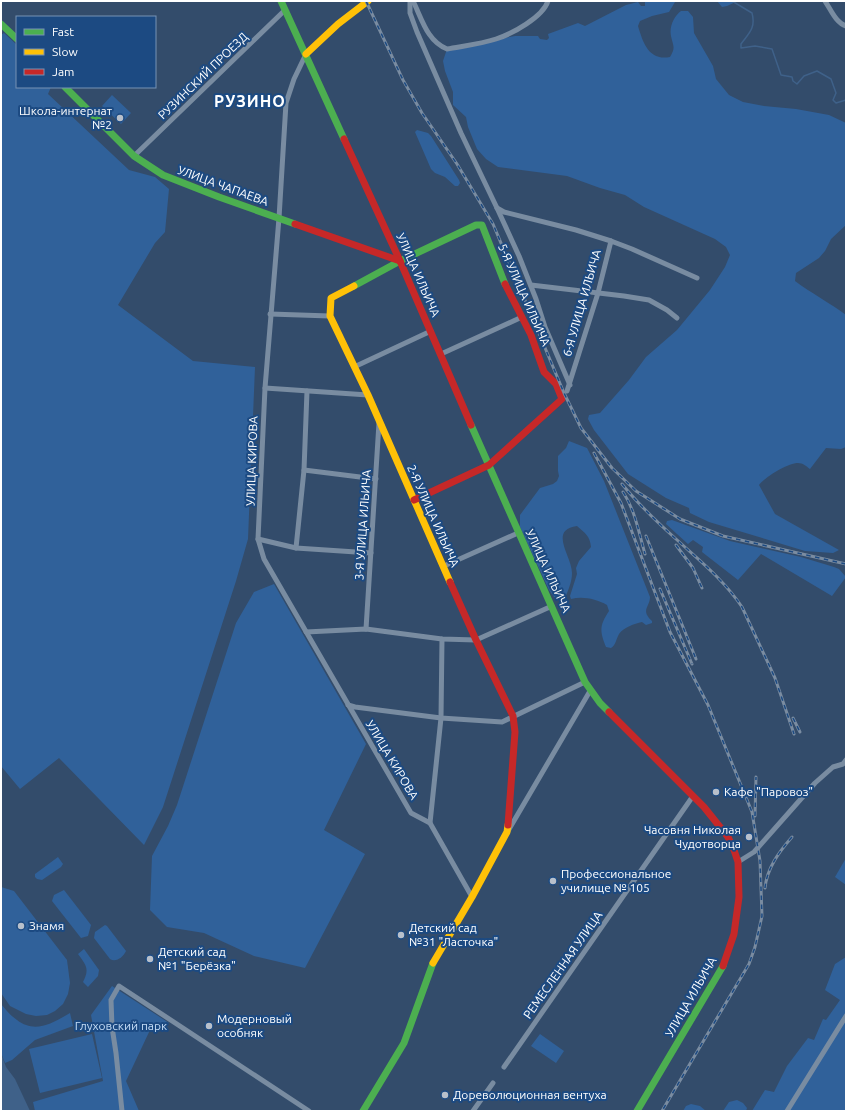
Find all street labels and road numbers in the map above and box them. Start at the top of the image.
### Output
street label: РУЗИНСКИЙ ПРОЕЗД [155,30,250,122]
street label: УЛИЦА ЧАПАЕВА [176,163,271,208]
street label: УЛИЦА ИЛЬИЧА [394,231,443,319]
street label: 5-Я УЛИЦА ИЛЬИЧА [496,242,553,348]
street label: 6-Я УЛИЦА ИЛЬИЧА [560,248,603,358]
street label: УЛИЦА КИРОВА [243,416,260,506]
street label: 2-Я УЛИЦА ИЛЬИЧА [405,463,462,569]
street label: 3-Я УЛИЦА ИЛЬИЧА [352,469,373,581]
street label: УЛИЦА ИЛЬИЧА [523,527,573,615]
street label: УЛИЦА КИРОВА [364,718,421,802]
street label: РЕМЕСЛЕННАЯ УЛИЦА [521,908,605,1021]
street label: УЛИЦА ИЛЬИЧА [662,954,719,1039]

